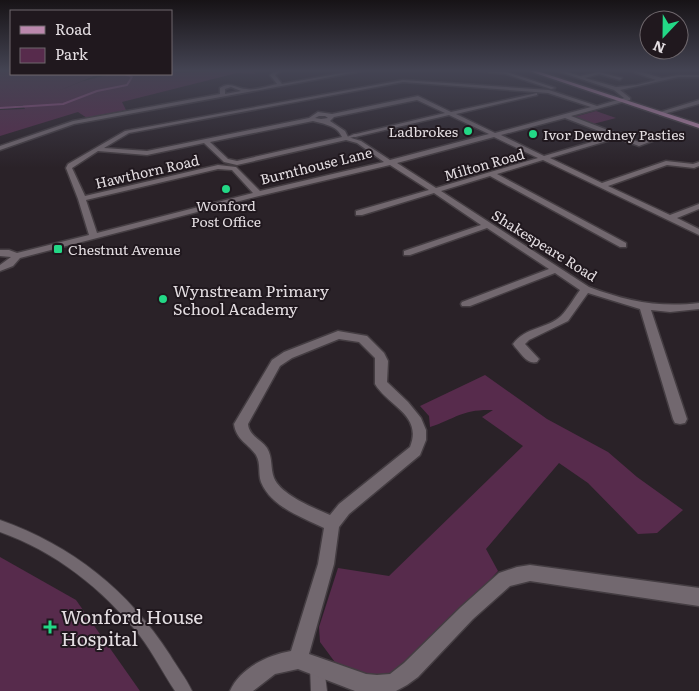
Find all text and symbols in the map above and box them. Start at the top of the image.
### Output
legend [10,10,172,75]
north arrow [639,10,689,60]
text: Road [55,17,91,40]
text: N [649,36,668,59]
text: Park [55,42,89,65]
place label: Ladbrokes [388,121,458,141]
place label: Ivor Dewdney Pasties [543,124,685,144]
marker: Ladbrokes [462,125,474,137]
marker: Ivor Dewdney Pasties [527,128,539,140]
street label: Burnthouse Lane [258,141,374,189]
street label: Milton Road [441,143,527,185]
street label: Hawthorn Road [93,149,201,193]
marker: Wonford Post Office [220,183,232,195]
place label: Wonford Post Office [191,195,261,231]
street label: Shakespeare Road [488,205,602,286]
place label: Chestnut Avenue [68,239,180,259]
marker: Chestnut Avenue [52,243,64,255]
place label: Wynstream Primary School Academy [173,278,330,320]
marker: Wynstream Primary School Academy [157,293,169,305]
place label: Wonford House Hospital [61,602,203,652]
marker: Wonford House Hospital [43,620,57,634]

